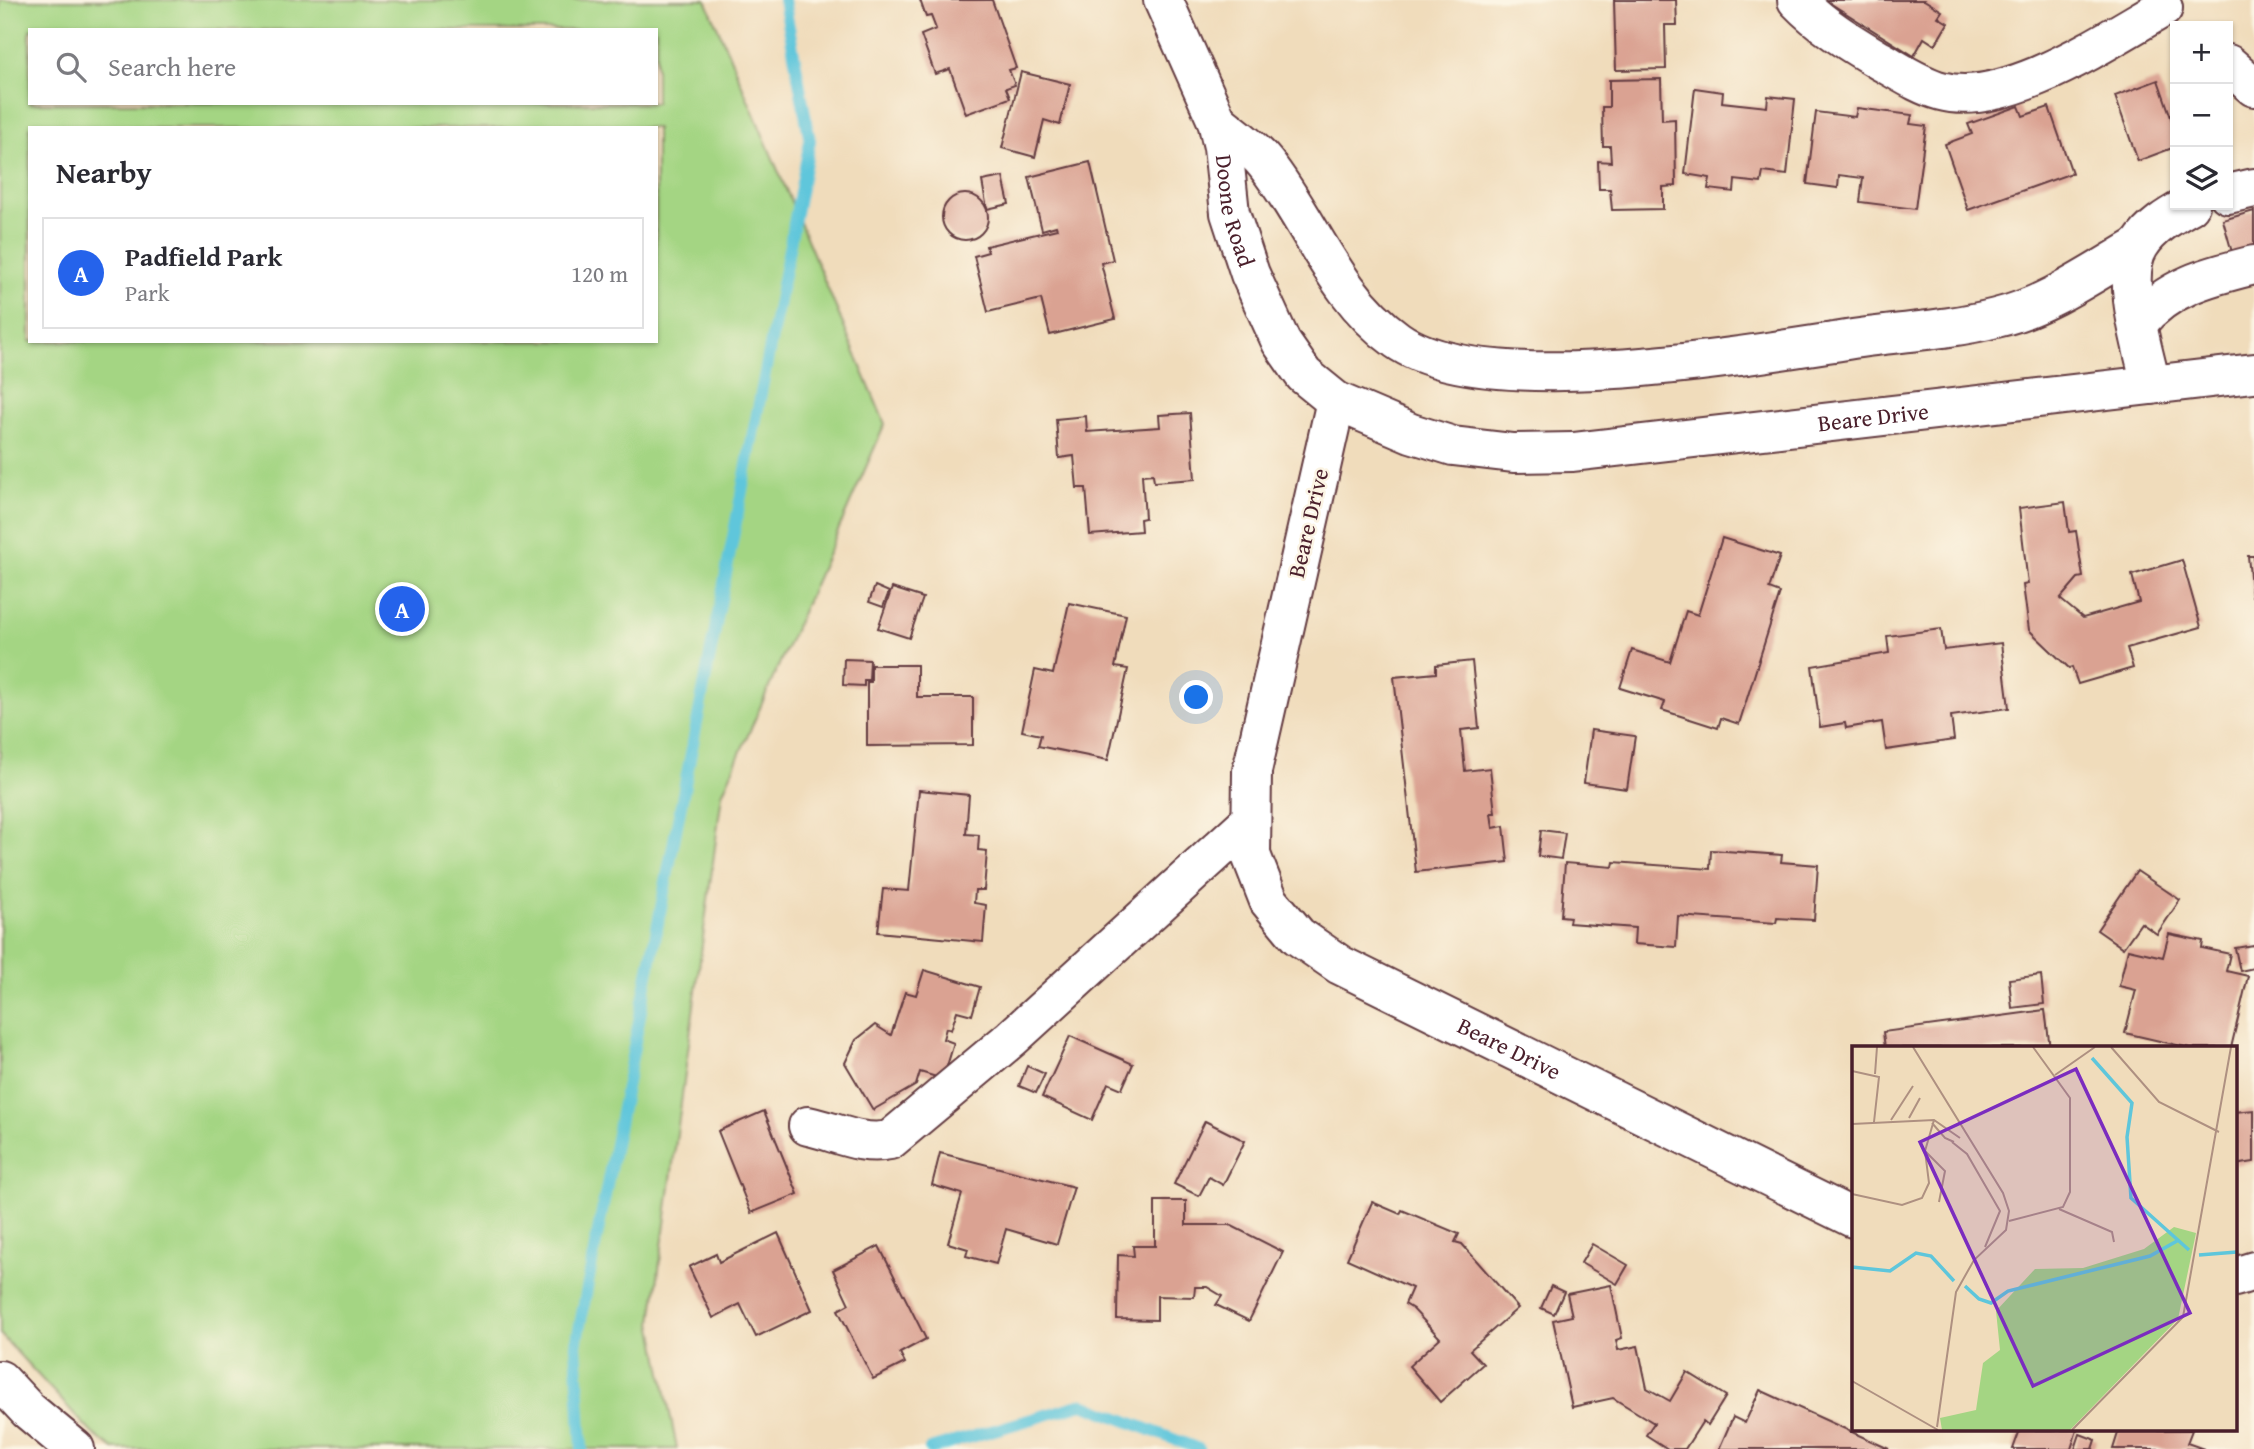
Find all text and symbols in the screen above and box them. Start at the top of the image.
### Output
map controls [2170,21,2233,210]
button: + [2170,21,2233,84]
search box [28,28,658,105]
text: Search here [108,47,236,86]
icon: search [52,48,90,86]
button: − [2170,84,2233,147]
button: layers [2170,147,2233,210]
text: Nearby [56,150,152,194]
street label: Doone Road [1208,153,1264,272]
text: Padfield Park [125,237,282,276]
text: A [74,257,88,290]
text: 120 m [571,257,628,290]
text: Park [125,276,169,309]
street label: Beare Drive [1816,394,1930,439]
street label: Beare Drive [1279,465,1336,581]
pin: A [379,583,425,635]
your location [1179,680,1213,714]
street label: Beare Drive [1452,1009,1567,1087]
inset map [1852,1046,2236,1432]

